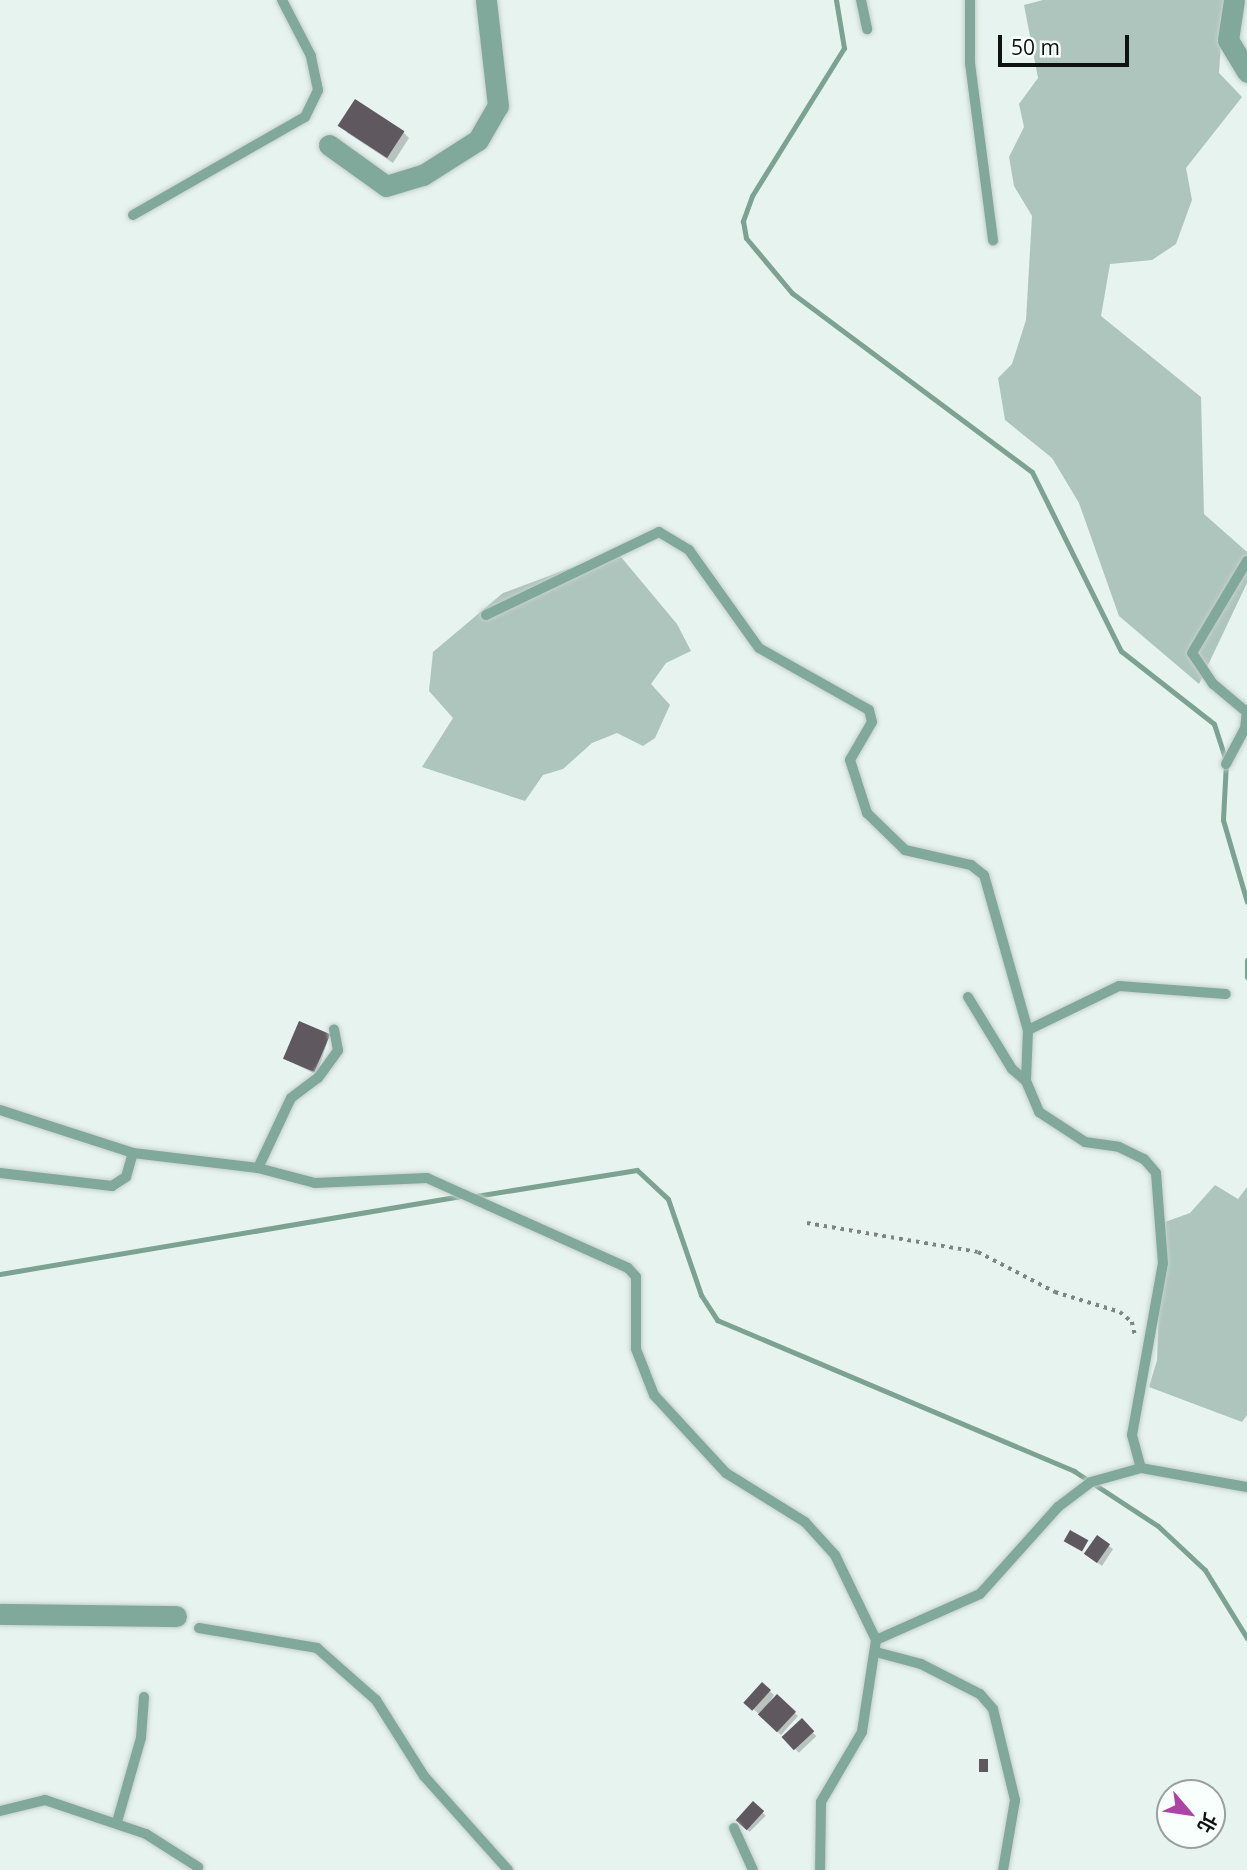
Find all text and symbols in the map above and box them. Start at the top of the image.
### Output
scale bar [1002,21,1133,65]
text: 50 m [1011,33,1060,61]
north arrow [1156,1779,1226,1849]
text: 北 [1192,1809,1224,1838]

